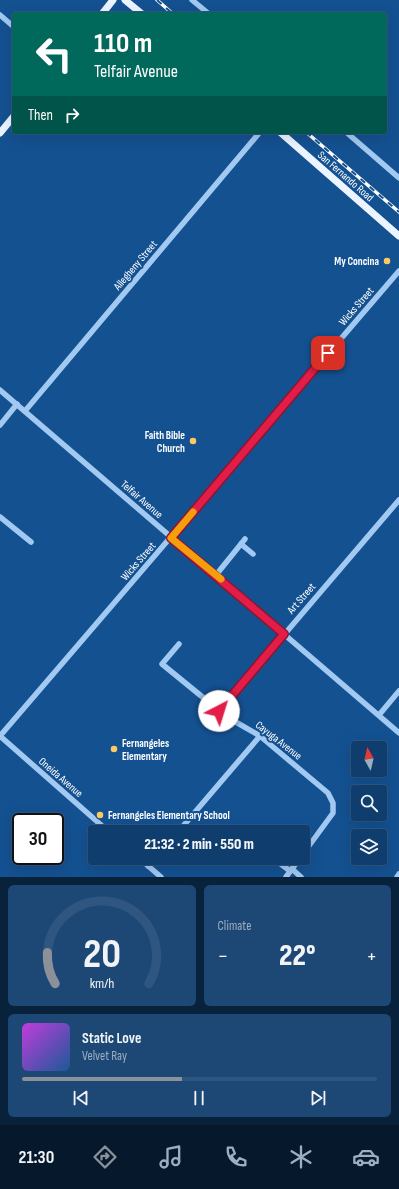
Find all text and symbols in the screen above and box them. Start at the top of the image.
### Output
text: 110 m [94,27,152,60]
icon: left [28,28,80,80]
text: Telfair Avenue [94,61,178,82]
icon: right [61,104,83,126]
text: Then [28,106,53,125]
street label: San Fernando Road [315,149,377,204]
street label: Allegheny Street [110,237,160,294]
place label: My Concina [334,255,380,268]
marker: My Concina [382,256,392,266]
street label: Wicks Street [336,284,377,328]
pin [311,336,345,370]
icon: arrive [317,342,339,364]
place label: Faith Bible Church [145,429,185,455]
marker: Faith Bible Church [188,436,198,446]
street label: Telfair Avenue [118,478,165,521]
street label: Wicks Street [118,539,159,583]
street label: Art Street [284,580,319,617]
position arrow [198,690,240,732]
street label: Cayuga Avenue [253,718,304,763]
place label: Fernangeles Elementary [122,737,169,763]
north arrow [351,741,387,777]
map controls [351,741,387,865]
marker: Fernangeles Elementary [109,744,119,754]
street label: Oneida Avenue [36,755,85,800]
button: search [351,785,387,821]
place label: Fernangeles Elementary School [108,809,230,822]
marker: Fernangeles Elementary School [95,810,105,820]
speed limit sign: 30 [12,813,64,865]
button: layers [351,829,387,865]
text: 21:32 · 2 min · 550 m [144,835,254,854]
text: Climate [218,918,251,934]
text: 20 [83,929,121,978]
text: 22° [279,938,316,974]
text: − [218,943,228,970]
text: + [366,943,377,970]
text: km/h [89,974,114,991]
text: Static Love [82,1029,141,1048]
text: Velvet Ray [82,1048,127,1064]
icon: previous [70,1087,92,1109]
icon: pause [188,1087,210,1109]
icon: next [307,1087,329,1109]
icon: directions [91,1143,119,1171]
icon: music [157,1143,185,1171]
icon: phone [222,1143,250,1171]
icon: climate [287,1143,315,1171]
icon: car [352,1143,380,1171]
text: 21:30 [19,1147,54,1168]

